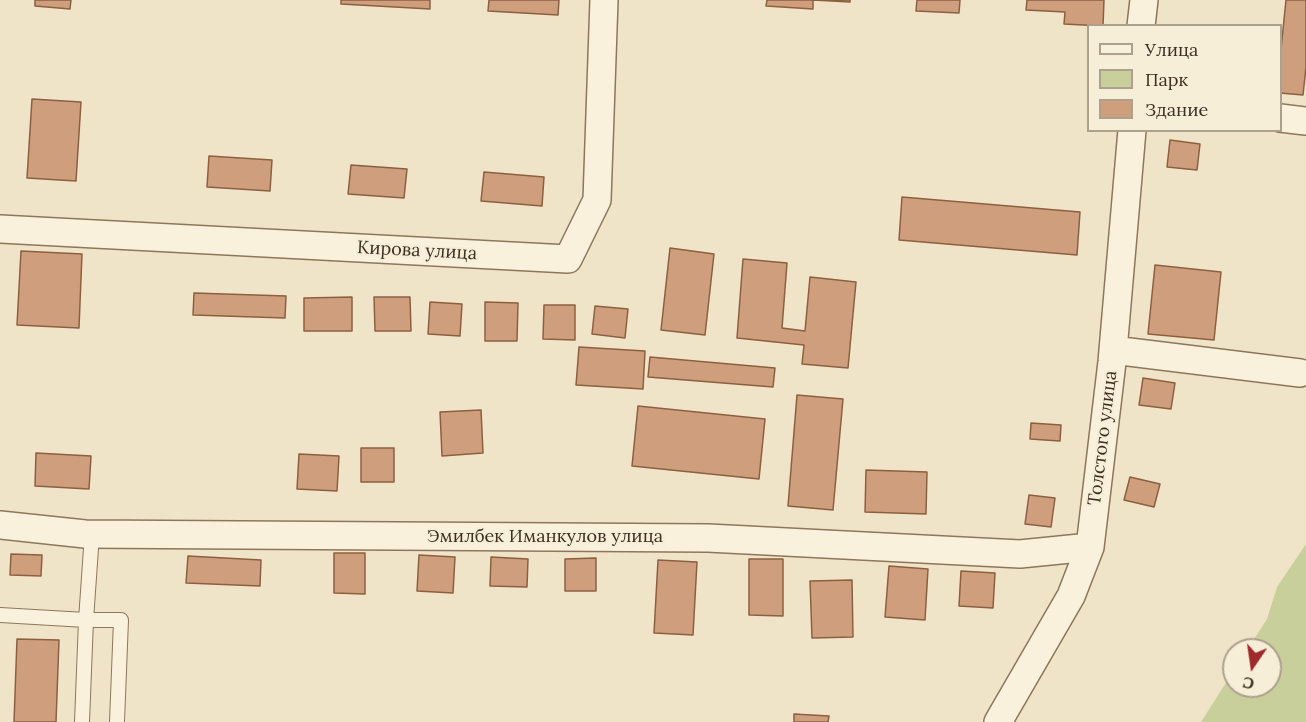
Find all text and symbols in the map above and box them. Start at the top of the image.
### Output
legend [1087,24,1282,132]
text: Улица [1145,38,1198,61]
text: Парк [1145,68,1188,91]
text: Здание [1145,98,1208,121]
street label: Кирова улица [357,237,477,265]
street label: Толстого улица [1084,369,1122,507]
street label: Эмилбек Иманкулов улица [427,526,663,548]
north arrow [1222,638,1282,698]
text: С [1241,673,1256,695]

